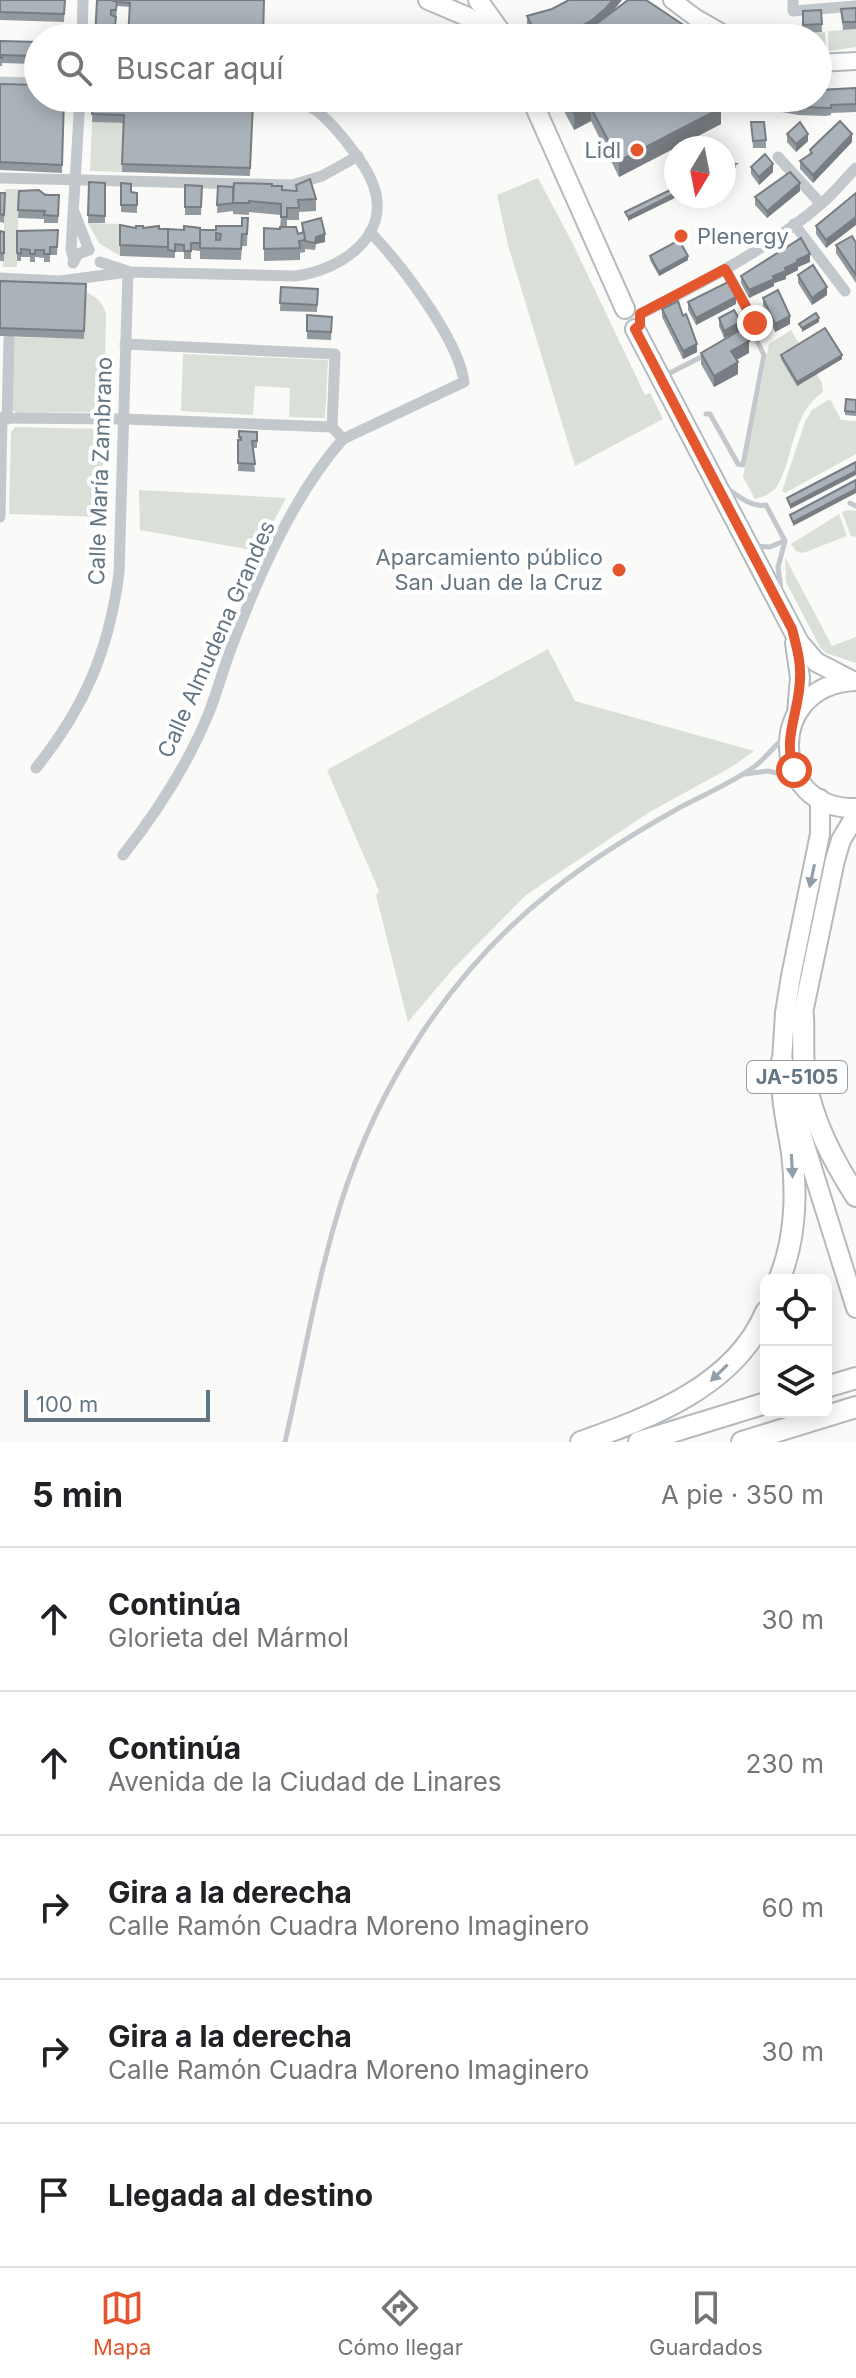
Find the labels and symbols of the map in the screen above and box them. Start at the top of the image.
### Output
north arrow [664,136,736,208]
place label: Lidl [584,137,621,163]
marker: Lidl [628,141,646,159]
place label: Plenergy [697,223,789,249]
marker: Plenergy [672,227,690,245]
route end [737,305,773,341]
street label: Calle María Zambrano [83,356,117,586]
street label: Calle Almudena Grandes [152,516,280,762]
place label: Aparcamiento público San Juan de la Cruz [376,544,603,595]
marker: Aparcamiento público San Juan de la Cruz [610,561,628,579]
route start [776,752,812,788]
one-way arrow [805,864,818,889]
road number: JA-5105 [747,1061,847,1093]
one-way arrow [786,1154,799,1179]
one-way arrow [710,1364,729,1382]
scale bar [24,1386,210,1422]

